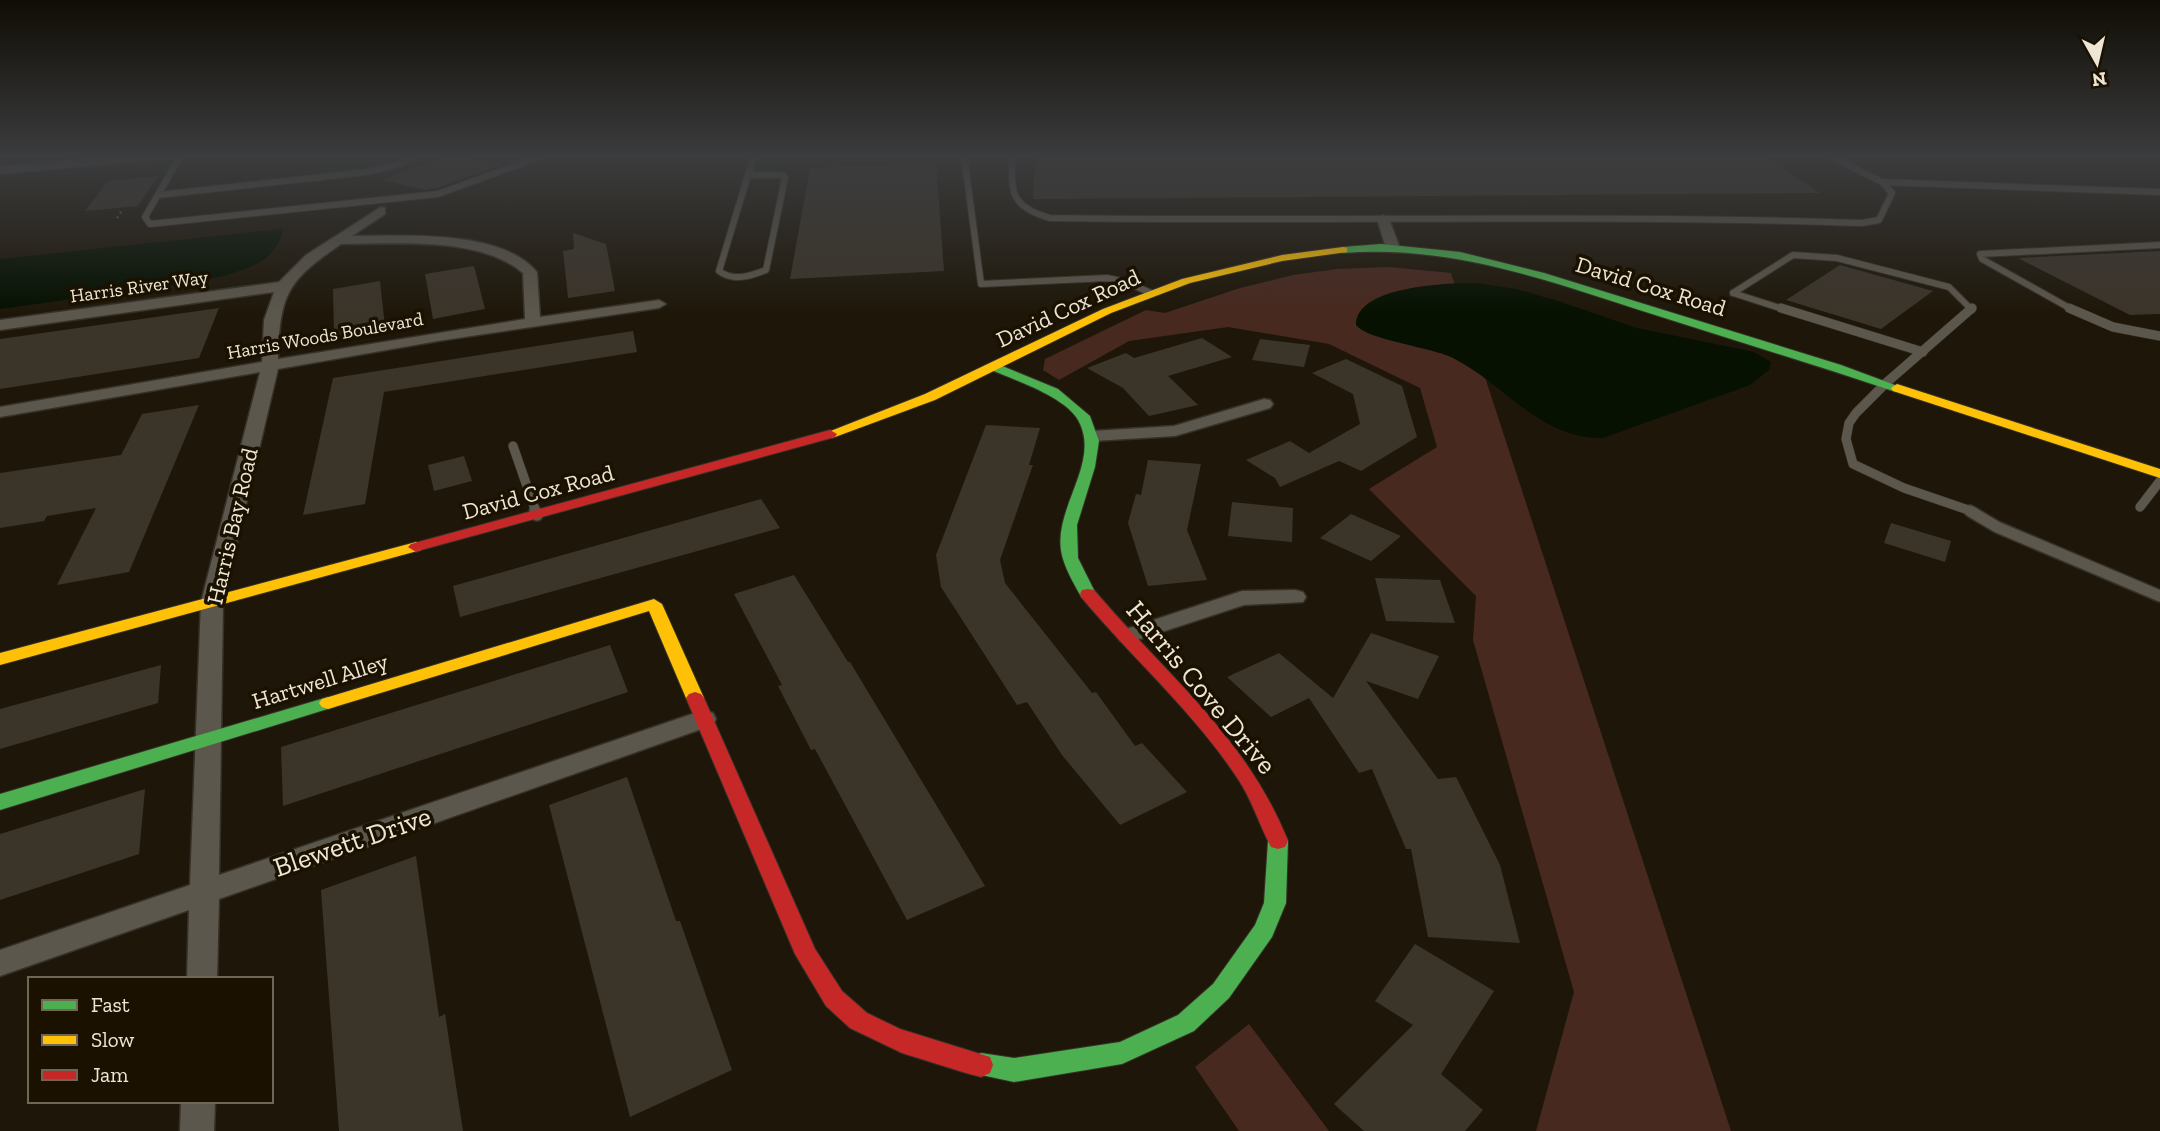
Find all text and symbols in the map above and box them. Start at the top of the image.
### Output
north arrow [2062,28,2132,98]
text: N [2091,67,2108,92]
street label: David Cox Road [1573,250,1730,322]
street label: David Cox Road [992,262,1145,354]
street label: Harris River Way [69,265,210,308]
street label: Harris Woods Boulevard [225,307,426,364]
street label: Harris Bay Road [200,445,264,607]
street label: David Cox Road [459,458,617,526]
street label: Harris Cove Drive [1120,594,1284,780]
street label: Hartwell Alley [249,647,392,715]
street label: Blewett Drive [269,799,435,884]
legend [28,977,273,1103]
text: Fast [91,992,130,1017]
text: Slow [91,1027,134,1052]
text: Jam [91,1062,128,1087]

